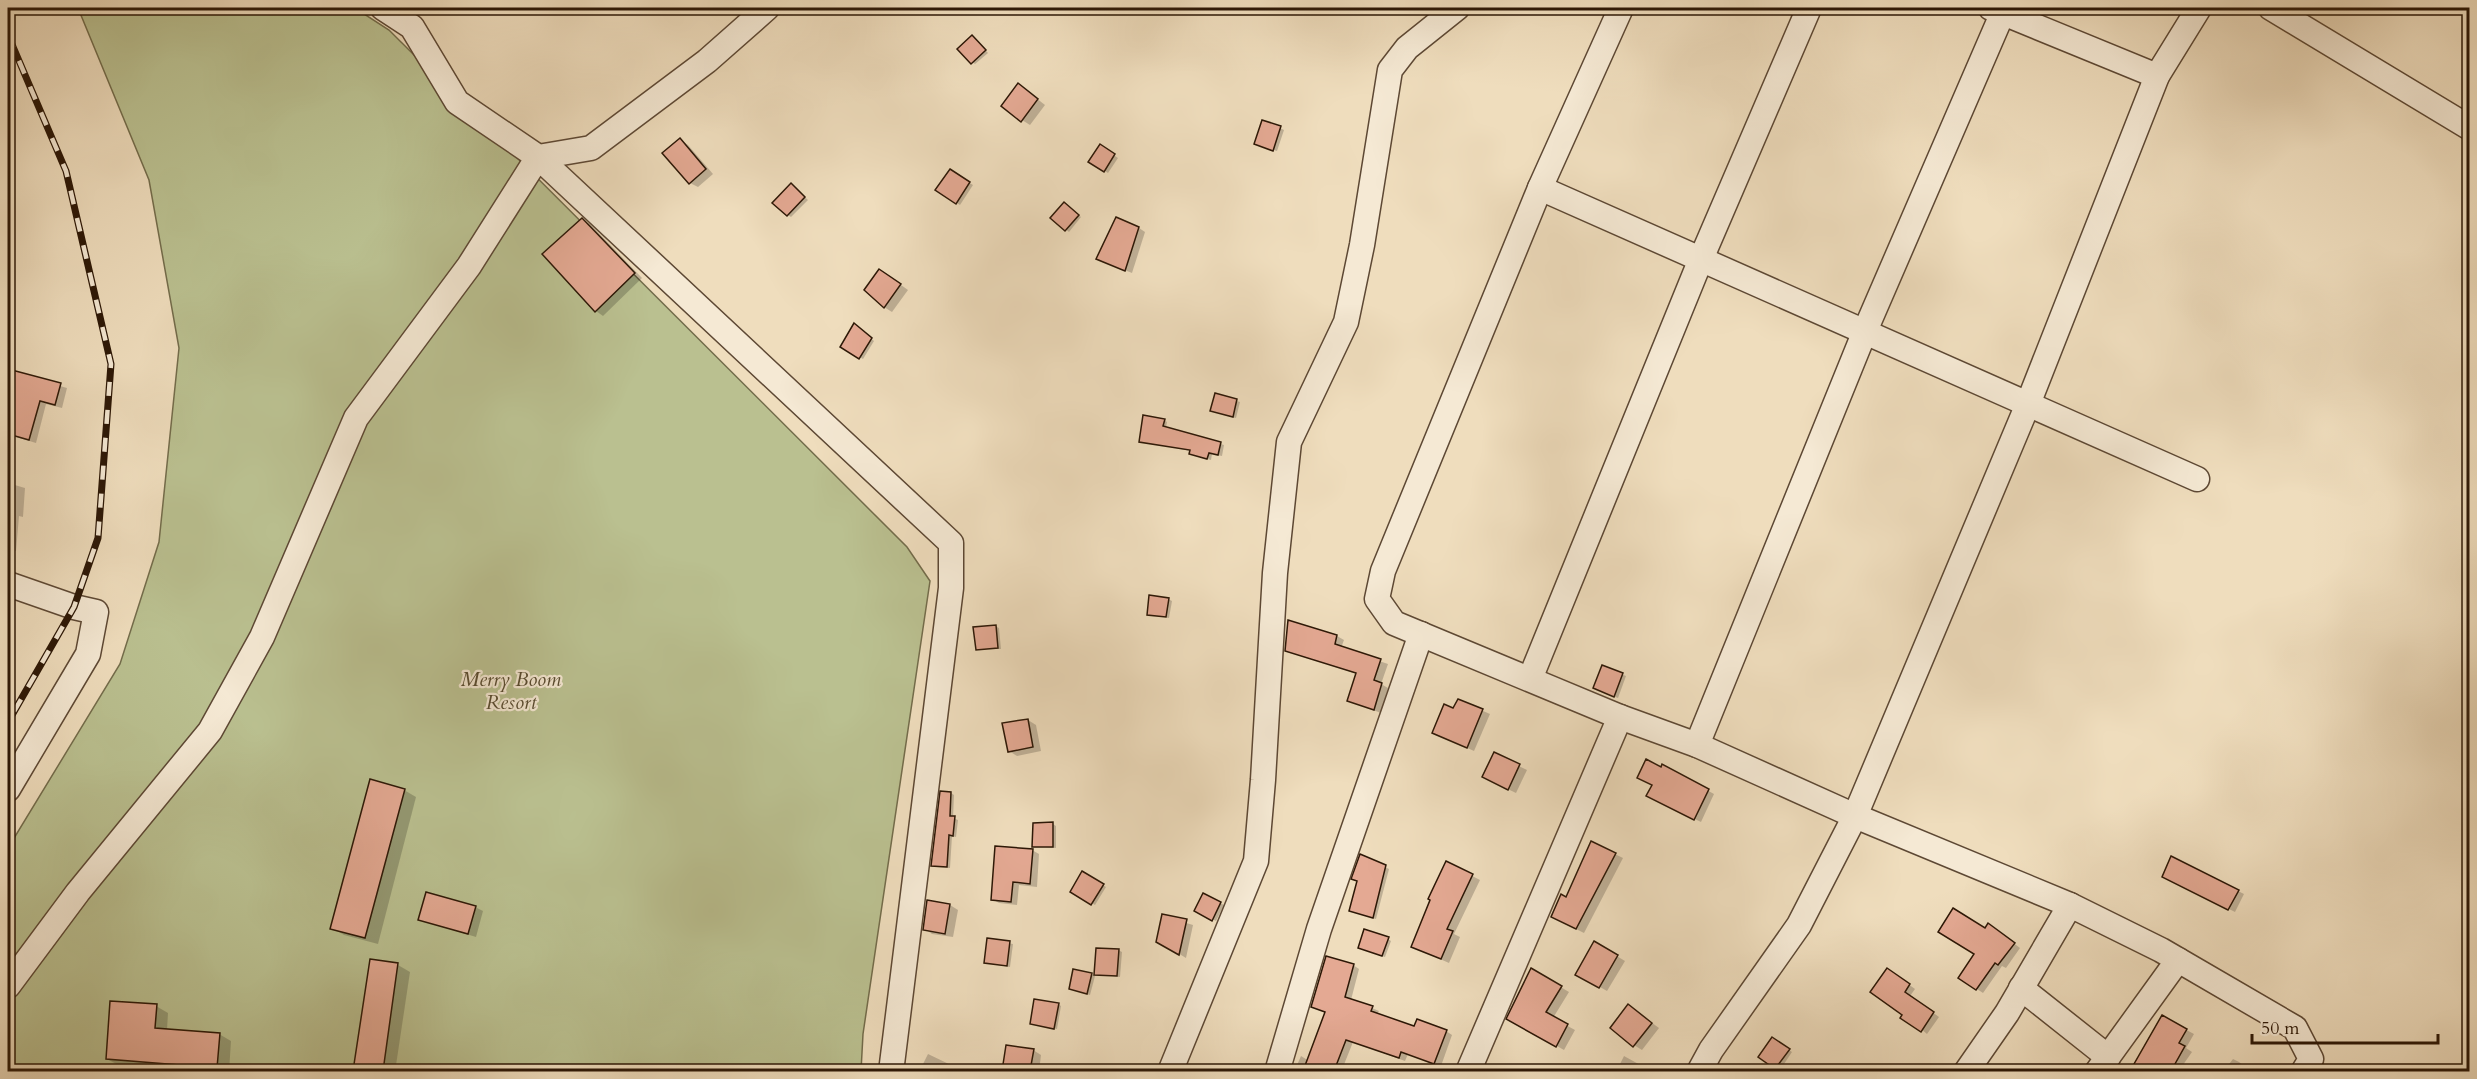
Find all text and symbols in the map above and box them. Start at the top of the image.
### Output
park label: Merry Boom Resort [461,666,561,716]
scale bar [2252,1007,2438,1045]
text: 50 m [2261,1016,2300,1041]

